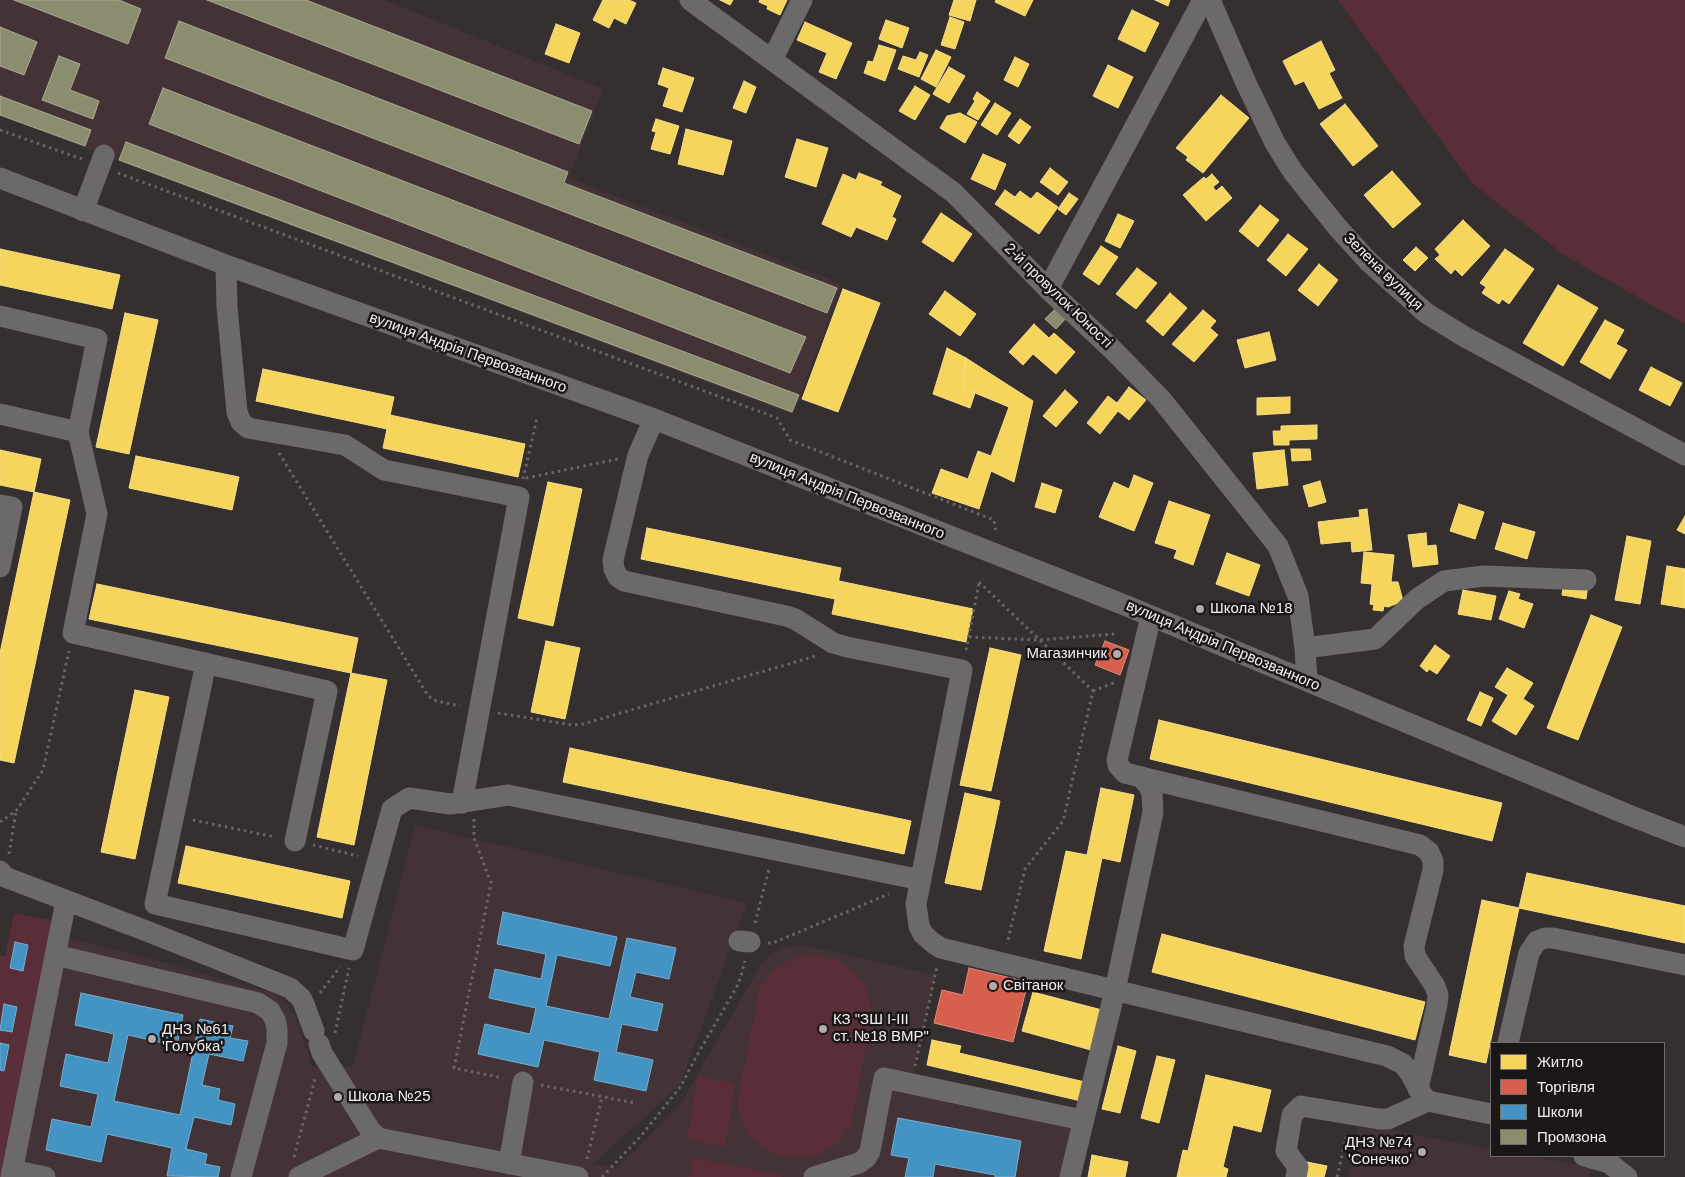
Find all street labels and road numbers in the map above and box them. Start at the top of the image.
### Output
street label: Зелена вулиця [1340,230,1426,314]
street label: 2-й провулок Юності [1000,240,1116,352]
street label: вулиця Андрія Первозванного [367,309,569,397]
street label: вулиця Андрія Первозванного [747,449,947,543]
street label: вулиця Андрія Первозванного [1123,597,1323,695]

